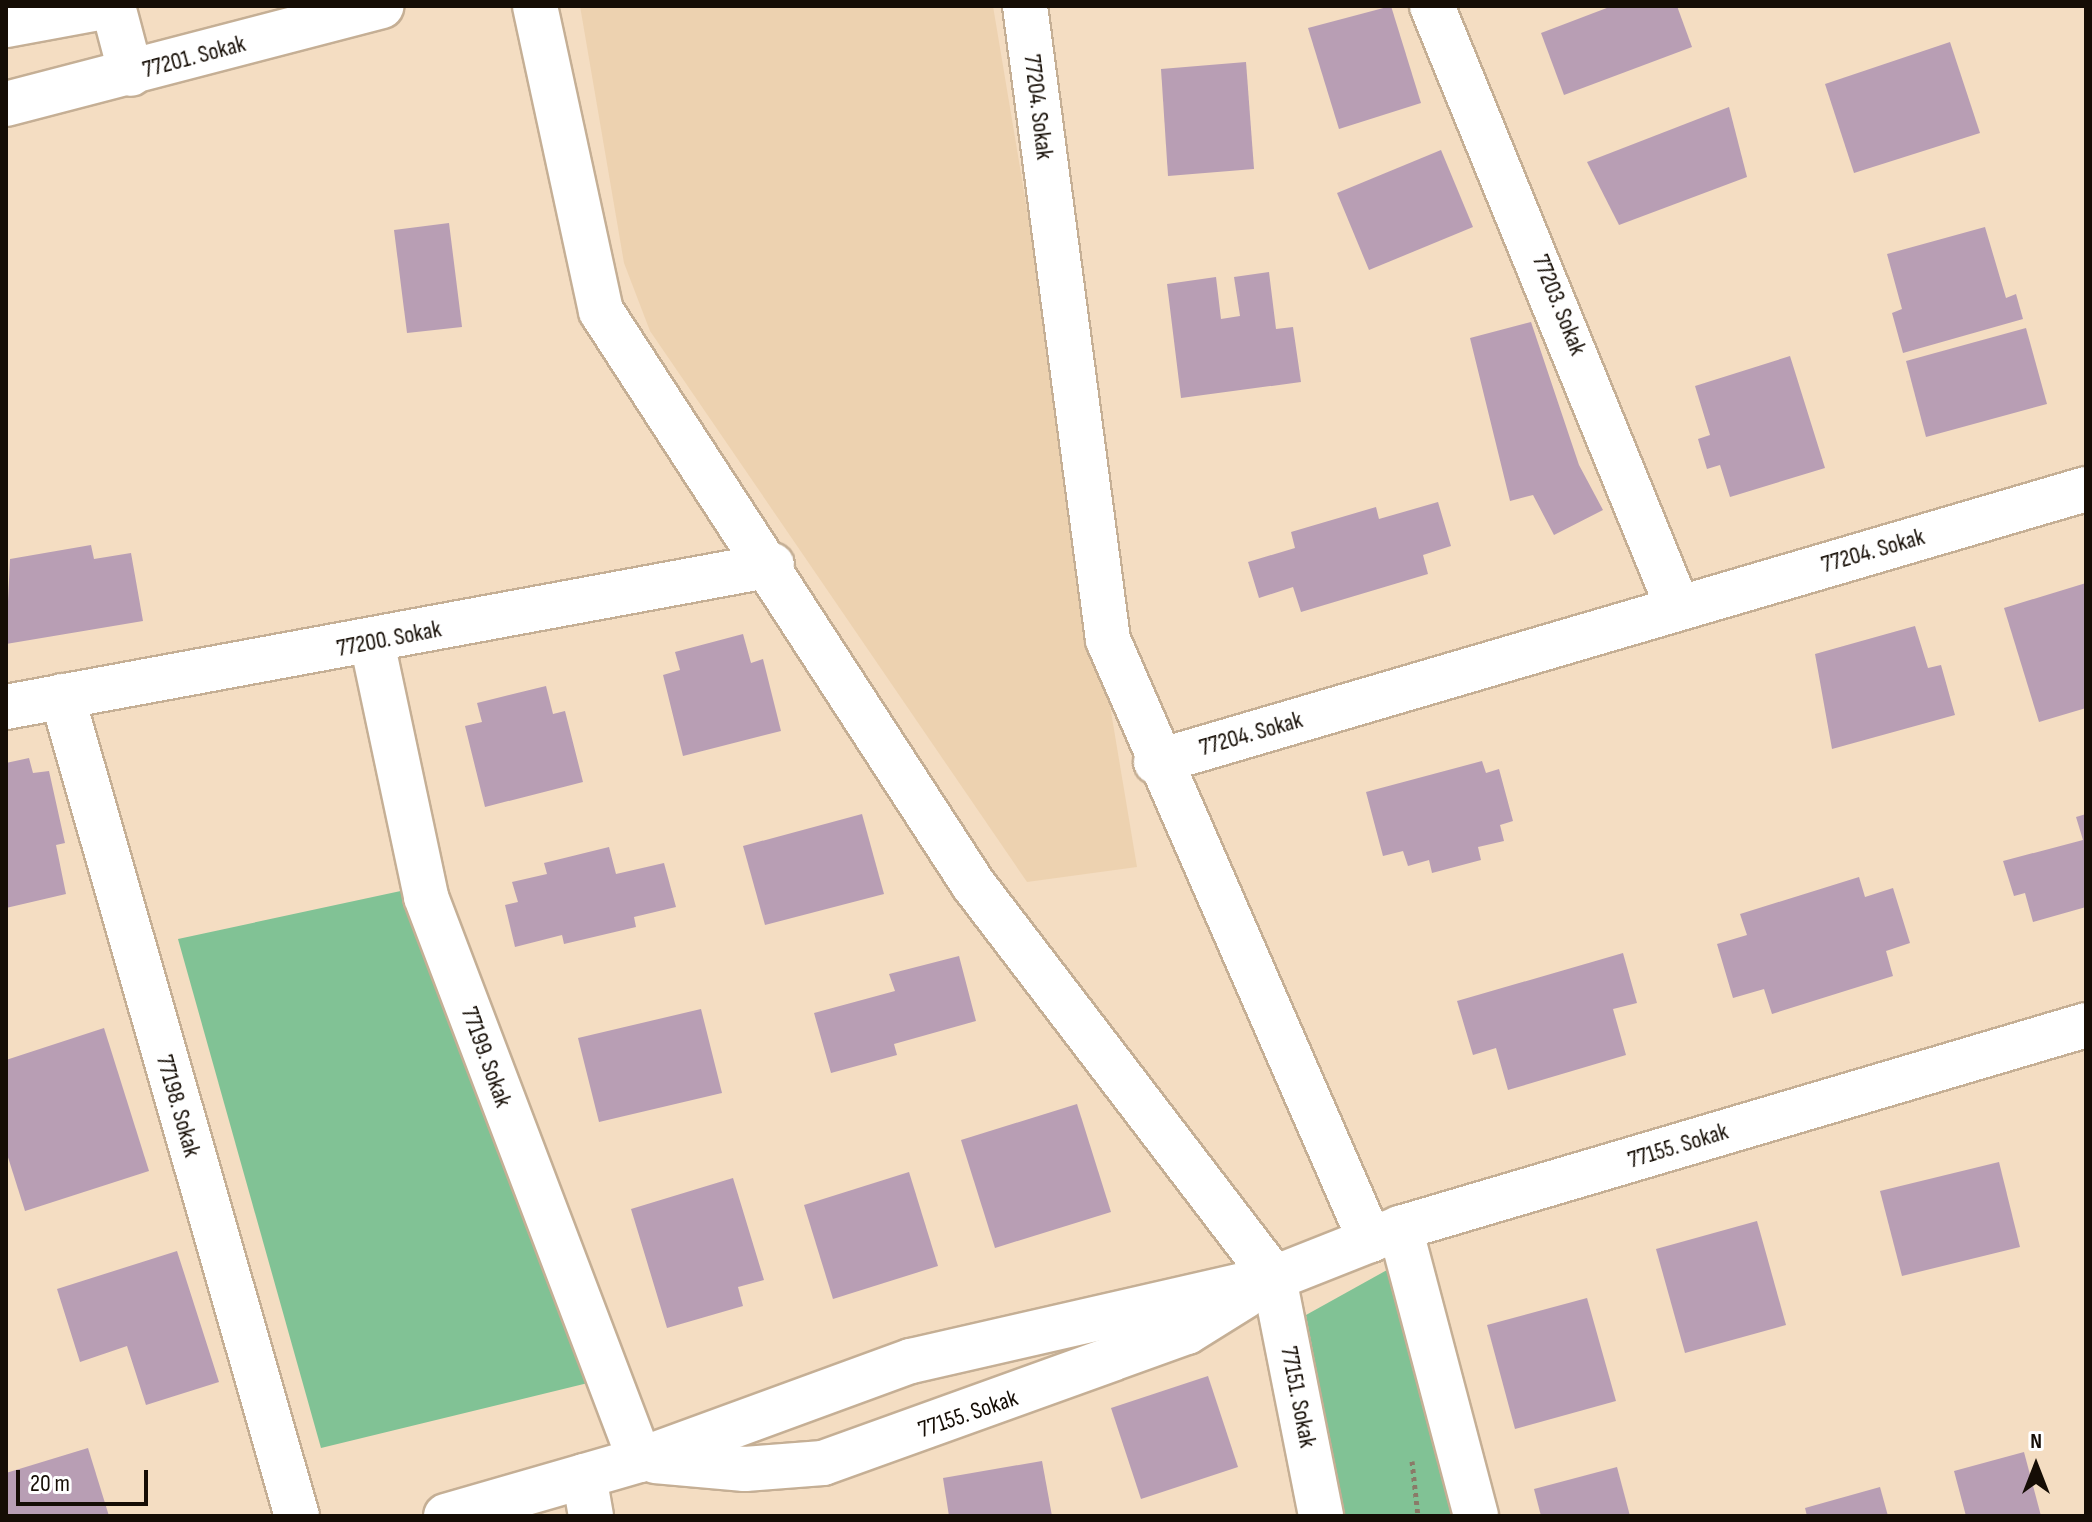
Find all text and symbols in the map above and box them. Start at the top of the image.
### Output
street label: 77201. Sokak [140,29,248,85]
street label: 77204. Sokak [1017,53,1059,161]
street label: 77203. Sokak [1526,250,1592,360]
street label: 77204. Sokak [1818,523,1928,579]
street label: 77200. Sokak [334,615,444,663]
street label: 77204. Sokak [1196,706,1306,762]
street label: 77199. Sokak [455,1003,517,1111]
street label: 77198. Sokak [150,1052,206,1160]
street label: 77155. Sokak [1624,1117,1732,1175]
street label: 77151. Sokak [1274,1344,1322,1450]
street label: 77155. Sokak [915,1384,1021,1444]
north arrow [1996,1426,2076,1506]
text: N [2030,1428,2042,1455]
scale bar [20,1454,152,1504]
text: 20 m [30,1469,70,1498]

